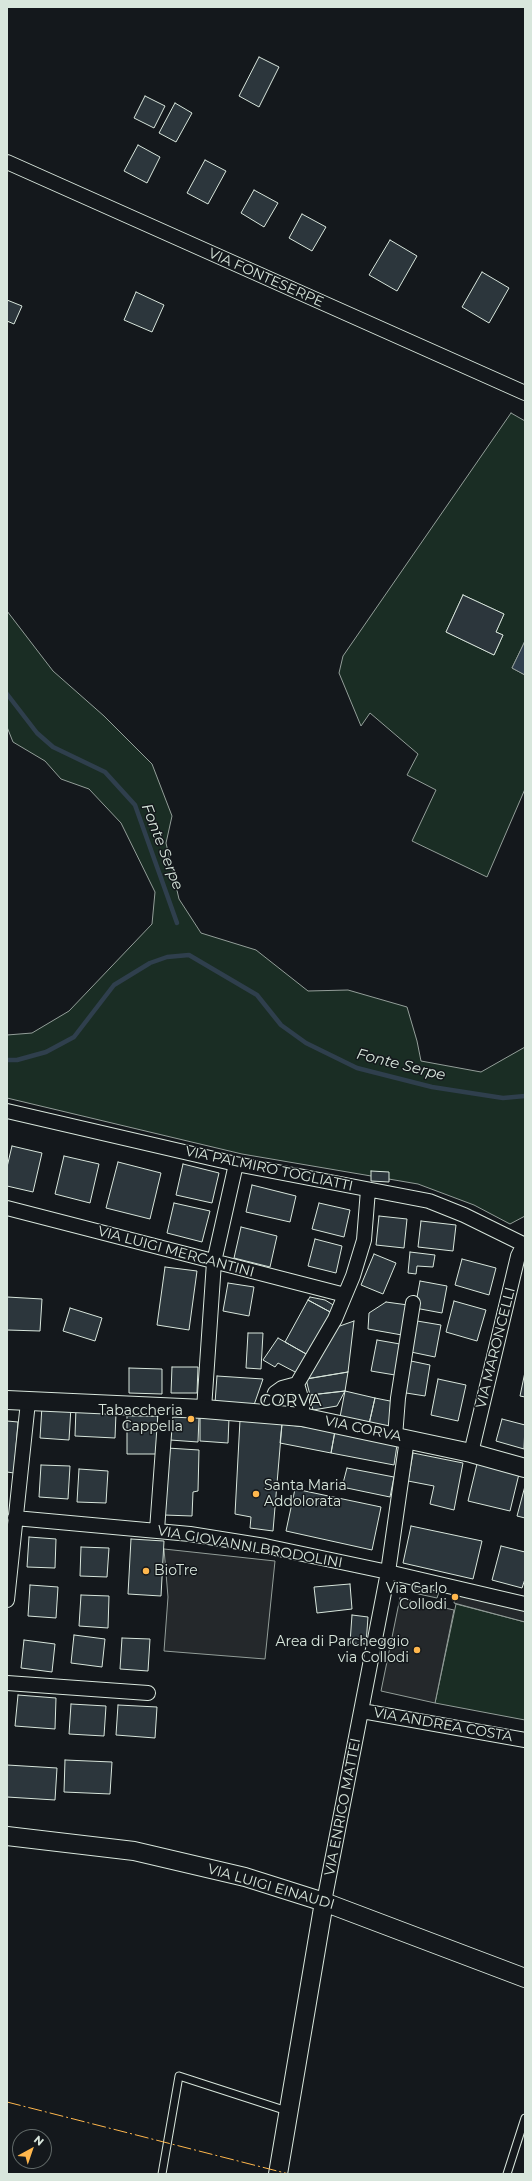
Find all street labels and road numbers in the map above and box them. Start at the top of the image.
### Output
street label: VIA FONTESERPE [206,245,326,311]
street label: VIA PALMIRO TOGLIATTI [183,1143,355,1195]
street label: VIA LUIGI MERCANTINI [96,1223,256,1281]
street label: VIA MARONCELLI [473,1286,519,1410]
street label: VIA CORVA [323,1413,403,1445]
street label: VIA GIOVANNI BRODOLINI [156,1522,344,1572]
street label: VIA ANDREA COSTA [372,1704,514,1746]
street label: VIA ENRICO MATTEI [321,1737,365,1877]
street label: VIA LUIGI EINAUDI [206,1861,336,1913]

